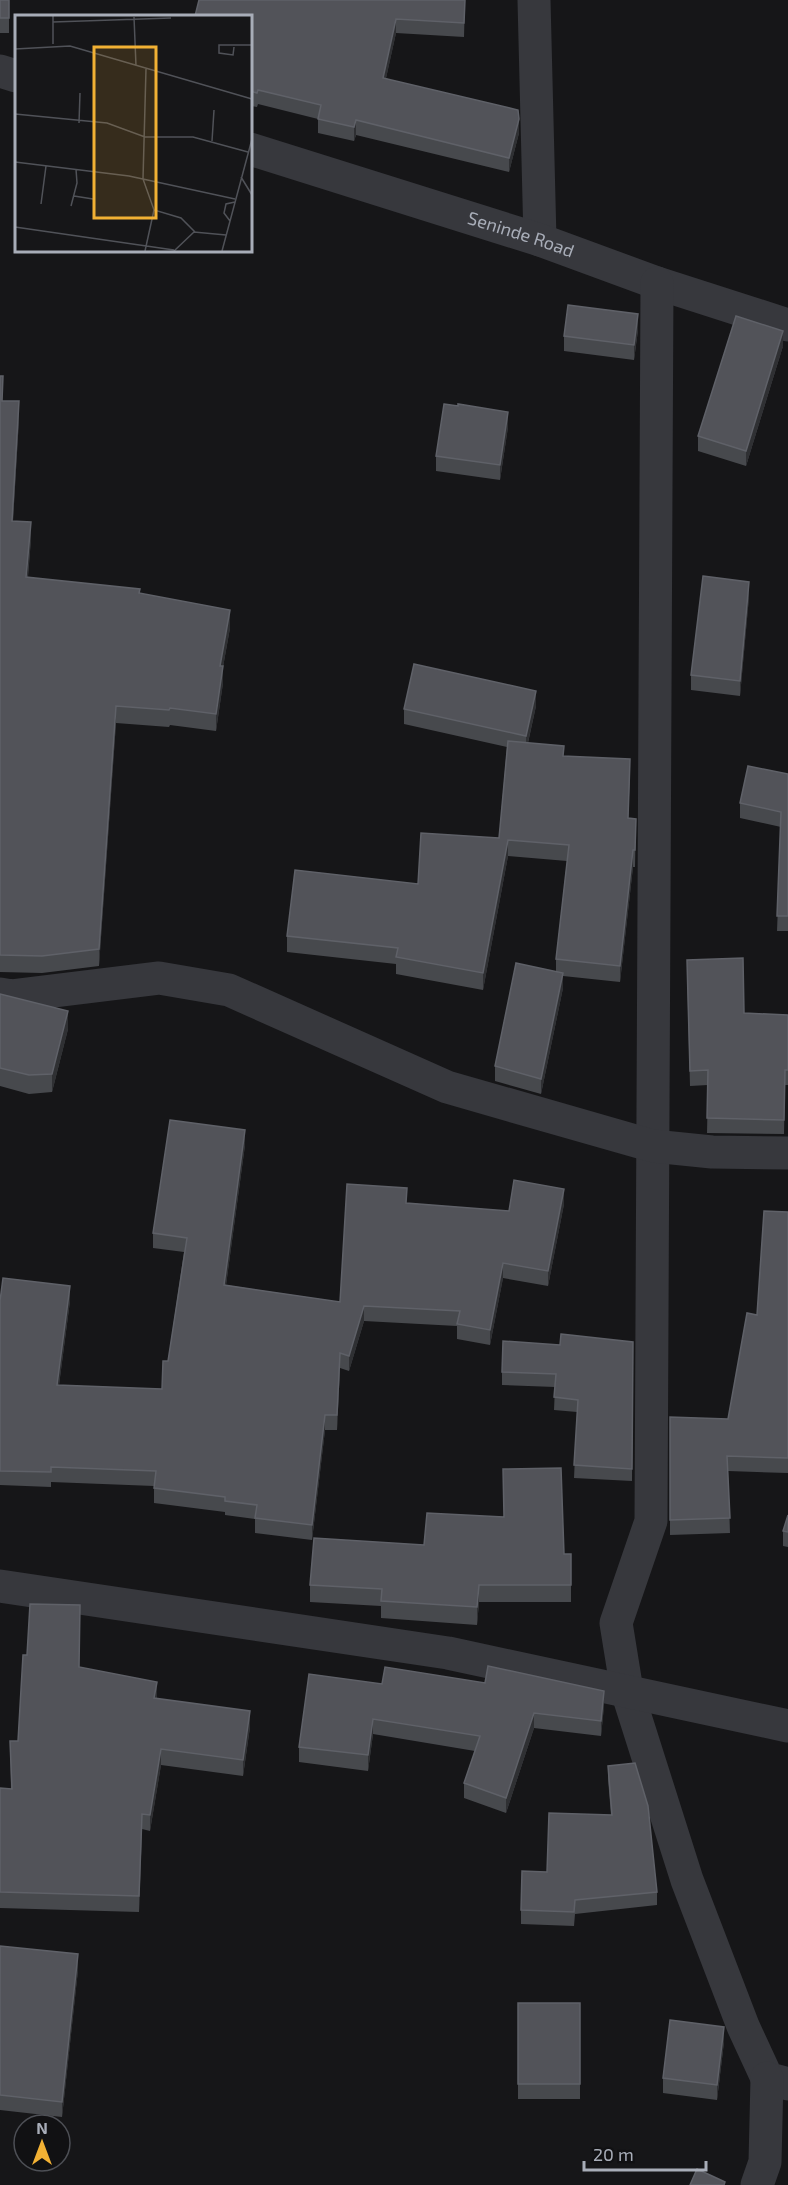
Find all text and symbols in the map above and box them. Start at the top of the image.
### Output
inset map [15,15,252,252]
street label: Seninde Road [465,206,577,262]
north arrow [12,2113,72,2173]
text: N [36,2118,48,2137]
scale bar [584,2134,706,2172]
text: 20 m [593,2143,634,2165]

